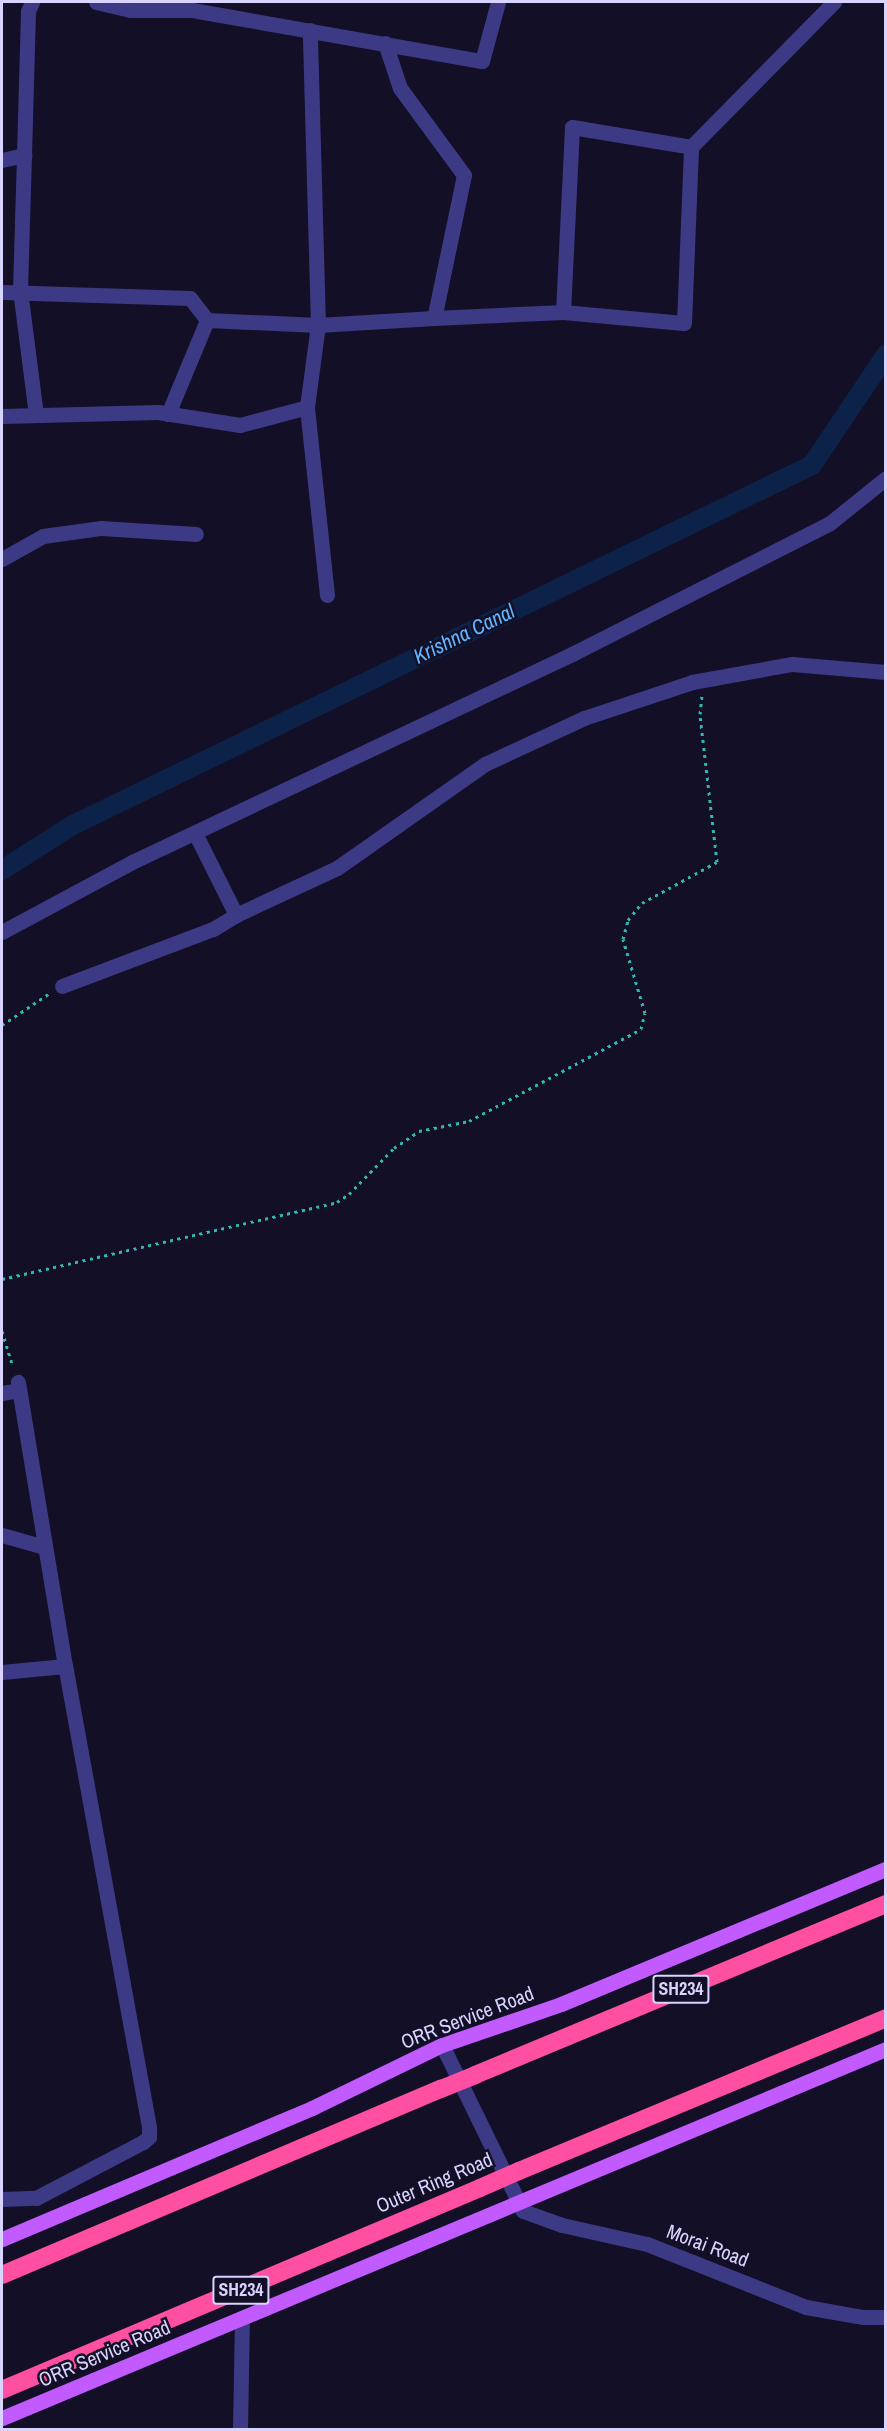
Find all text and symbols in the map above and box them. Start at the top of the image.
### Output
water label: Krishna Canal [409,599,519,669]
road number: SH234 [651,1974,711,2004]
street label: ORR Service Road [397,1981,537,2053]
street label: Outer Ring Road [372,2147,496,2217]
street label: Morai Road [664,2218,752,2272]
road number: SH234 [211,2275,271,2305]
street label: ORR Service Road [35,2315,173,2391]

